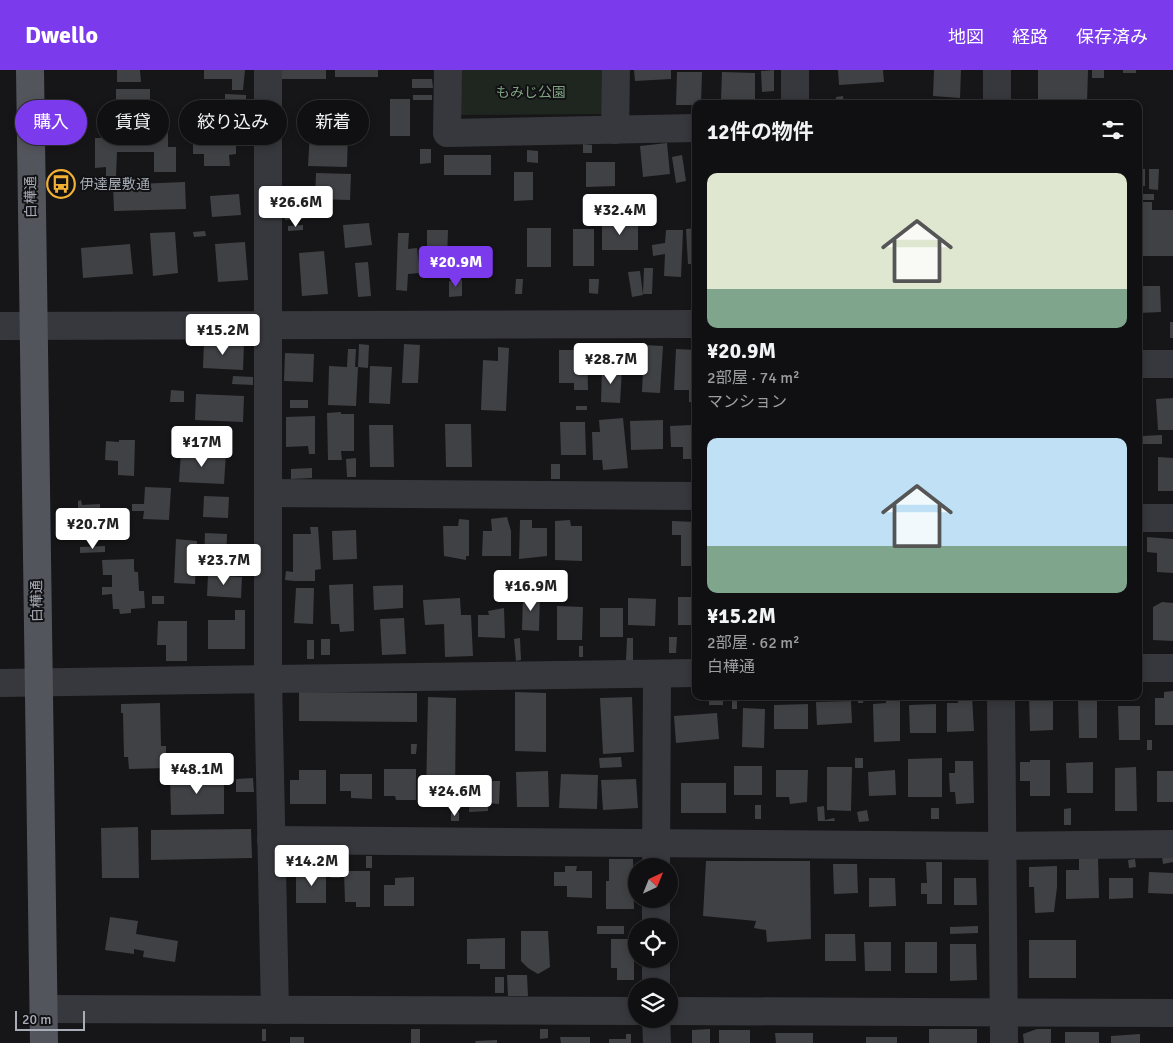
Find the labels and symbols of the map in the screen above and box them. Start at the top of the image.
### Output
park label: もみじ公園 [496,84,566,101]
bus stop icon: 伊達屋敷通 [46,169,76,199]
street label: 白樺通 [22,176,40,218]
place label: 伊達屋敷通 [80,176,150,193]
pin: ¥26.6M [255,186,337,228]
pin: ¥32.4M [579,194,661,236]
pin: ¥20.9M [415,246,497,288]
pin: ¥15.2M [182,314,264,356]
pin: ¥28.7M [570,342,652,385]
pin: ¥17M [172,426,232,468]
pin: ¥20.7M [52,508,134,550]
pin: ¥23.7M [183,544,265,586]
pin: ¥16.9M [490,570,572,612]
street label: 白樺通 [28,580,46,622]
pin: ¥48.1M [156,752,238,795]
pin: ¥24.6M [414,774,496,817]
pin: ¥14.2M [271,844,353,887]
north arrow [628,858,678,908]
scale bar [15,1008,85,1031]

